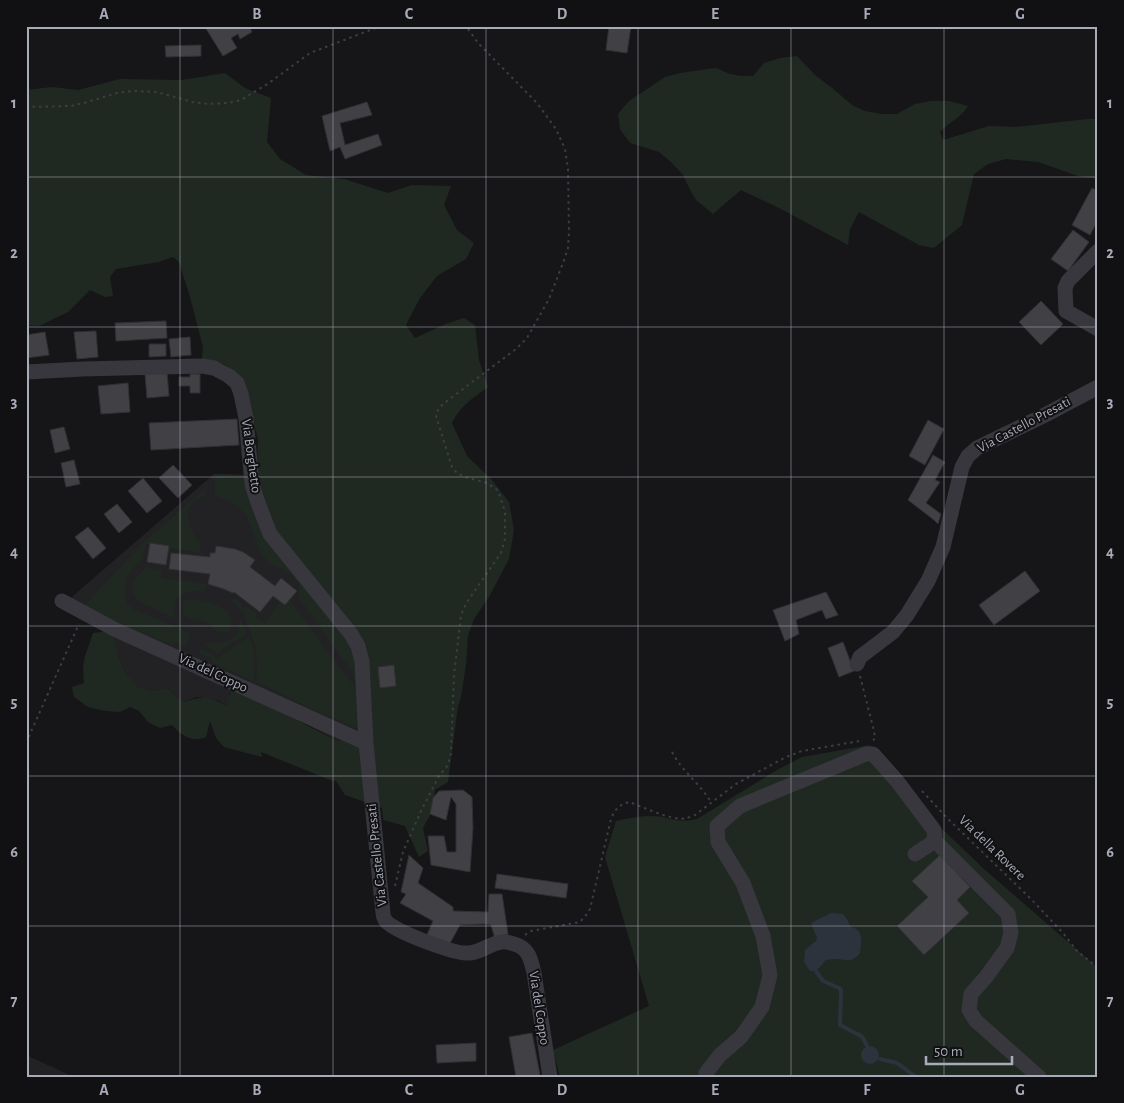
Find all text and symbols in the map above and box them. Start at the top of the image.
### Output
text: A [99,6,109,22]
text: B [252,6,262,22]
text: C [405,6,414,22]
text: D [557,6,568,22]
text: E [711,6,719,22]
text: F [863,6,871,22]
text: G [1015,6,1025,22]
text: 1 [11,95,17,111]
text: 1 [1107,95,1113,111]
text: 2 [10,245,18,261]
text: 2 [1106,245,1114,261]
text: 3 [11,394,18,410]
text: 3 [1107,394,1114,410]
street label: Via Castello Presati [975,395,1073,455]
street label: Via Borghetto [239,418,263,494]
text: 4 [10,544,18,560]
text: 4 [1106,544,1114,560]
street label: Via del Coppo [176,651,250,695]
text: 5 [11,694,18,710]
text: 5 [1107,694,1114,710]
street label: Via Castello Presati [365,803,389,907]
street label: Via della Rovere [956,813,1028,883]
text: 6 [10,844,18,860]
text: 6 [1106,844,1114,860]
street label: Via del Coppo [526,970,552,1046]
text: 7 [11,993,18,1009]
text: 7 [1107,993,1114,1009]
scale bar [926,1033,1013,1065]
text: 50 m [934,1044,963,1059]
text: A [99,1082,109,1098]
text: B [252,1082,262,1098]
text: C [405,1082,414,1098]
text: D [557,1082,568,1098]
text: E [711,1082,719,1098]
text: F [863,1082,871,1098]
text: G [1015,1082,1025,1098]

